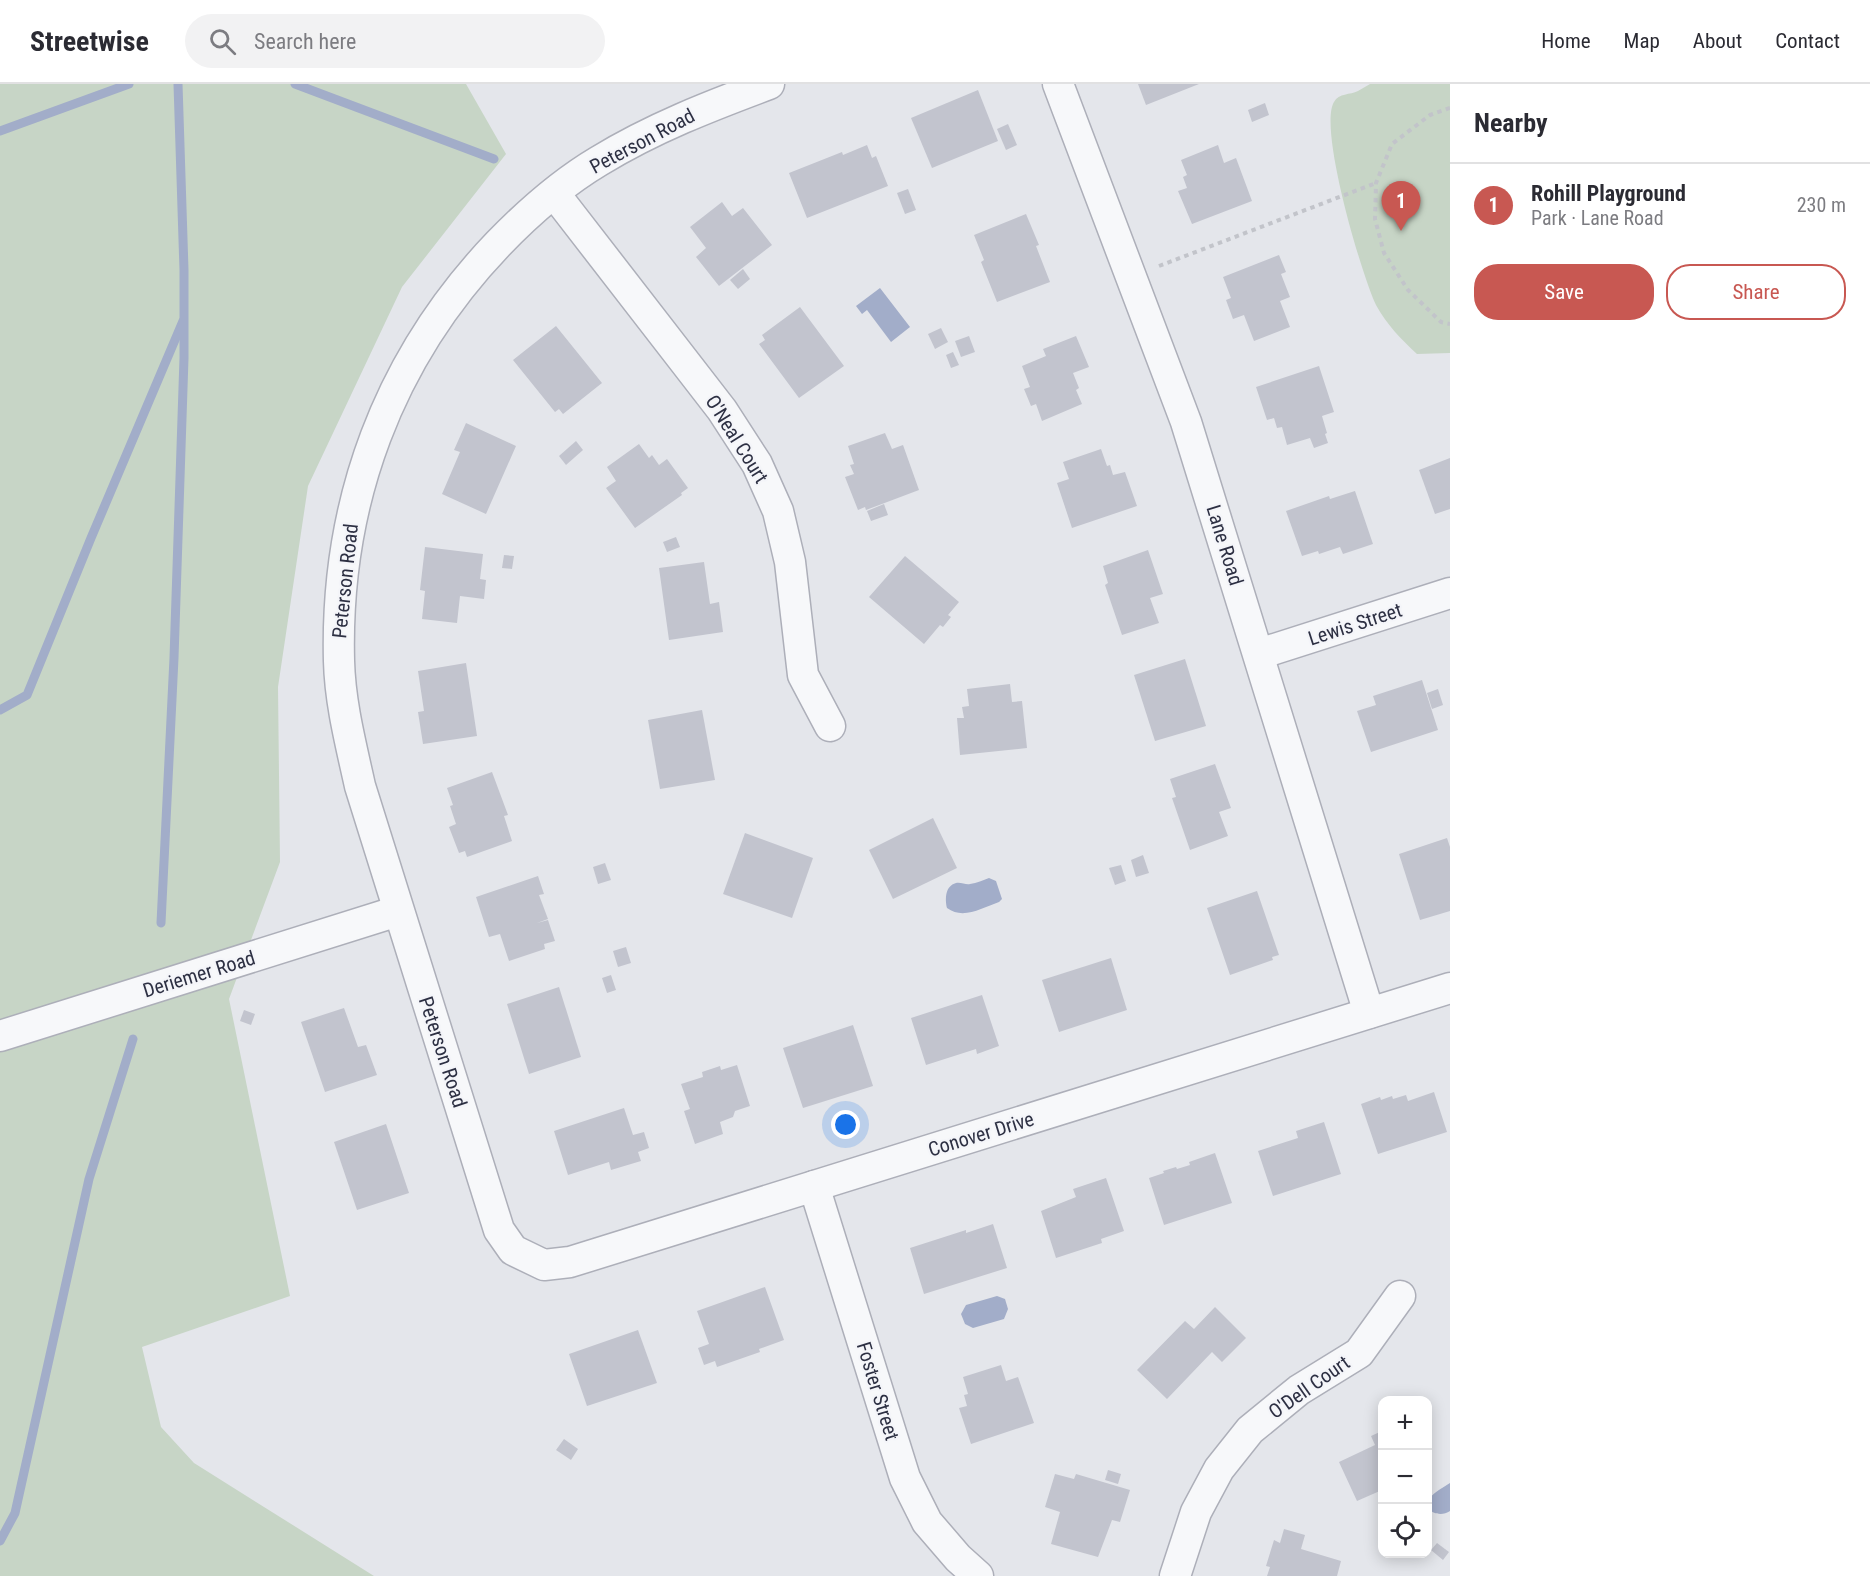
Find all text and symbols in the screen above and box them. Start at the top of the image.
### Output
search box [185,14,605,68]
text: Streetwise [30,25,149,58]
icon: search [206,25,239,58]
text: Search here [254,29,356,54]
text: Home [1541,29,1591,53]
text: Map [1624,29,1660,53]
text: About [1693,29,1742,53]
text: Contact [1775,29,1840,53]
street label: Peterson Road [585,103,699,179]
text: Nearby [1474,108,1548,138]
text: Rohill Playground [1531,181,1686,206]
pin: 1 [1382,182,1420,231]
text: 1 [1488,193,1499,217]
text: 230 m [1797,193,1846,217]
text: Park · Lane Road [1531,206,1664,230]
button: Save [1474,264,1654,320]
button: Share [1666,264,1846,320]
street label: O'Neal Court [700,390,774,488]
street label: Lane Road [1201,502,1249,588]
street label: Peterson Road [327,522,363,640]
street label: Lewis Street [1305,598,1405,650]
street label: Deriemer Road [140,946,258,1002]
street label: Peterson Road [414,993,472,1111]
street label: Conover Drive [925,1107,1037,1161]
your location [831,1110,860,1139]
street label: Foster Street [852,1339,904,1443]
street label: O'Dell Court [1264,1350,1354,1424]
map controls [1378,1396,1432,1558]
button: + [1378,1396,1432,1450]
button: − [1378,1450,1432,1504]
button: locate [1378,1504,1432,1558]

